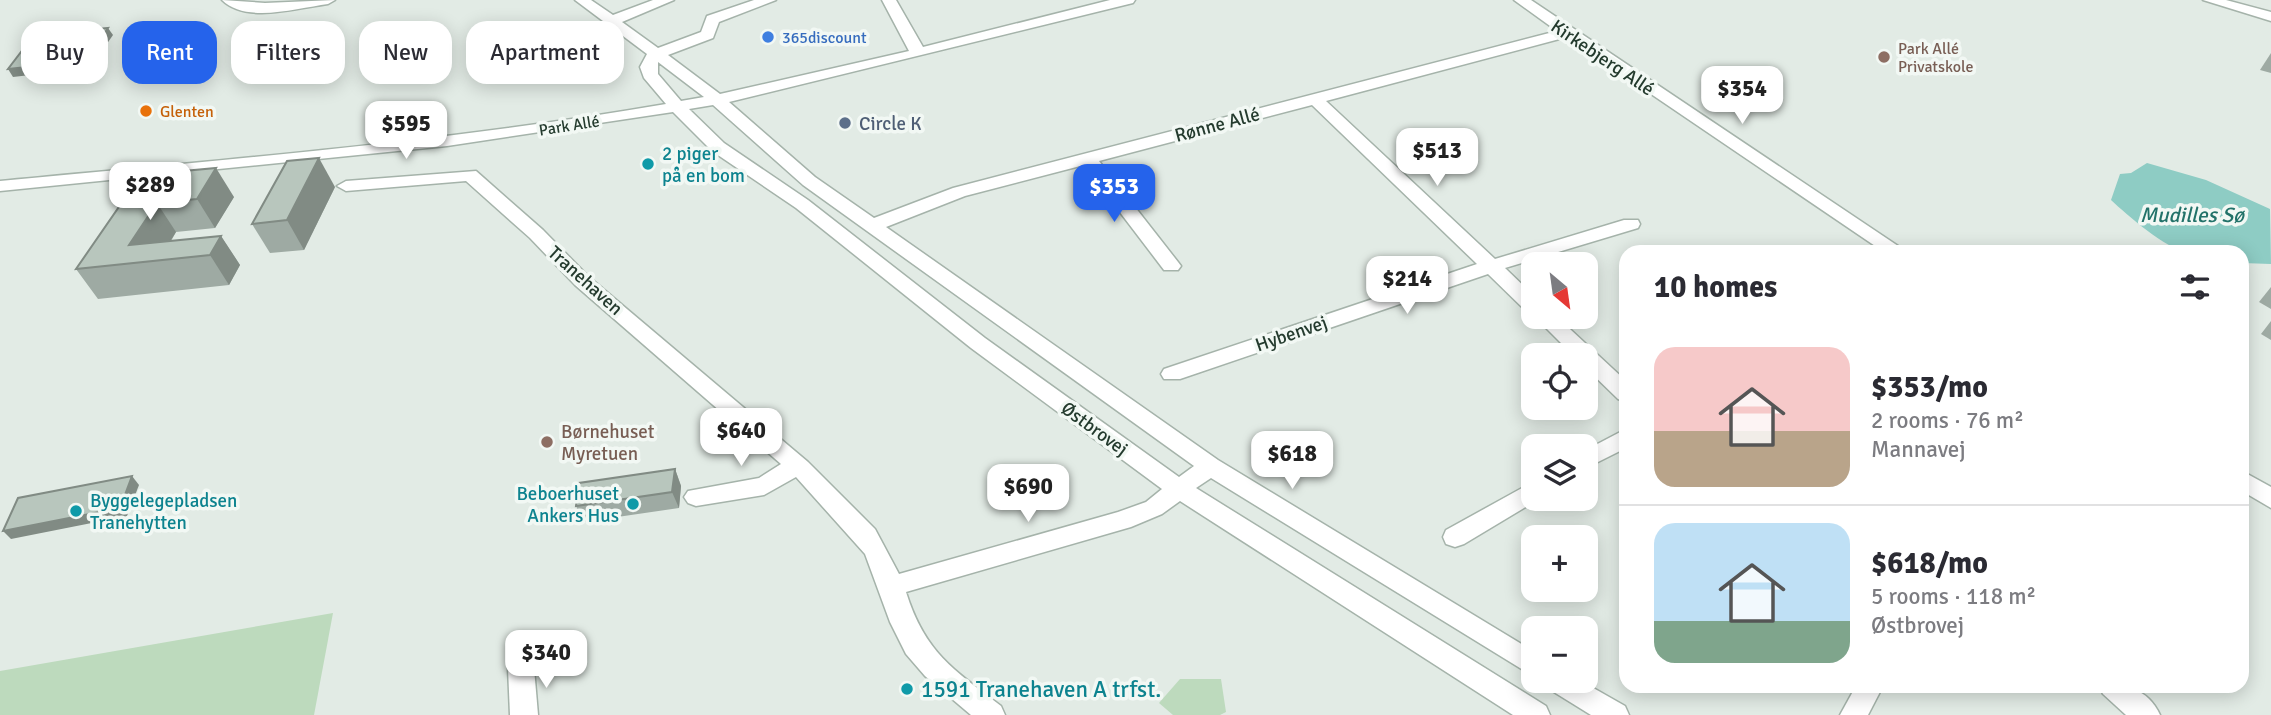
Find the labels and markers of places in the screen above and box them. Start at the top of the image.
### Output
place label: 365discount [782,28,867,48]
marker: 365discount [760,29,776,45]
place label: Park Allé Privatskole [1898,39,1974,77]
marker: Park Allé Privatskole [1876,49,1892,65]
pin: $354 [1701,66,1783,126]
place label: Glenten [160,102,214,122]
pin: $595 [365,102,447,161]
marker: Glenten [138,103,154,119]
place label: Circle K [859,112,922,136]
marker: Circle K [837,115,853,131]
pin: $513 [1396,128,1478,188]
place label: 2 piger på en bom [662,142,745,188]
marker: 2 piger på en bom [640,156,656,172]
pin: $289 [109,162,191,222]
pin: $353 [1073,164,1155,224]
pin: $214 [1366,256,1448,316]
pin: $640 [700,408,782,468]
place label: Børnehuset Myretuen [561,420,655,466]
pin: $618 [1251,432,1333,491]
marker: Børnehuset Myretuen [539,434,555,450]
pin: $690 [987,464,1069,524]
place label: Beboerhuset Ankers Hus [516,482,619,528]
place label: Byggelegepladsen Tranehytten [90,489,237,535]
marker: Beboerhuset Ankers Hus [625,496,641,512]
marker: Byggelegepladsen Tranehytten [68,503,84,519]
pin: $340 [505,630,587,690]
place label: 1591 Tranehaven A trfst. [921,675,1161,704]
marker: 1591 Tranehaven A trfst. [899,681,915,697]

